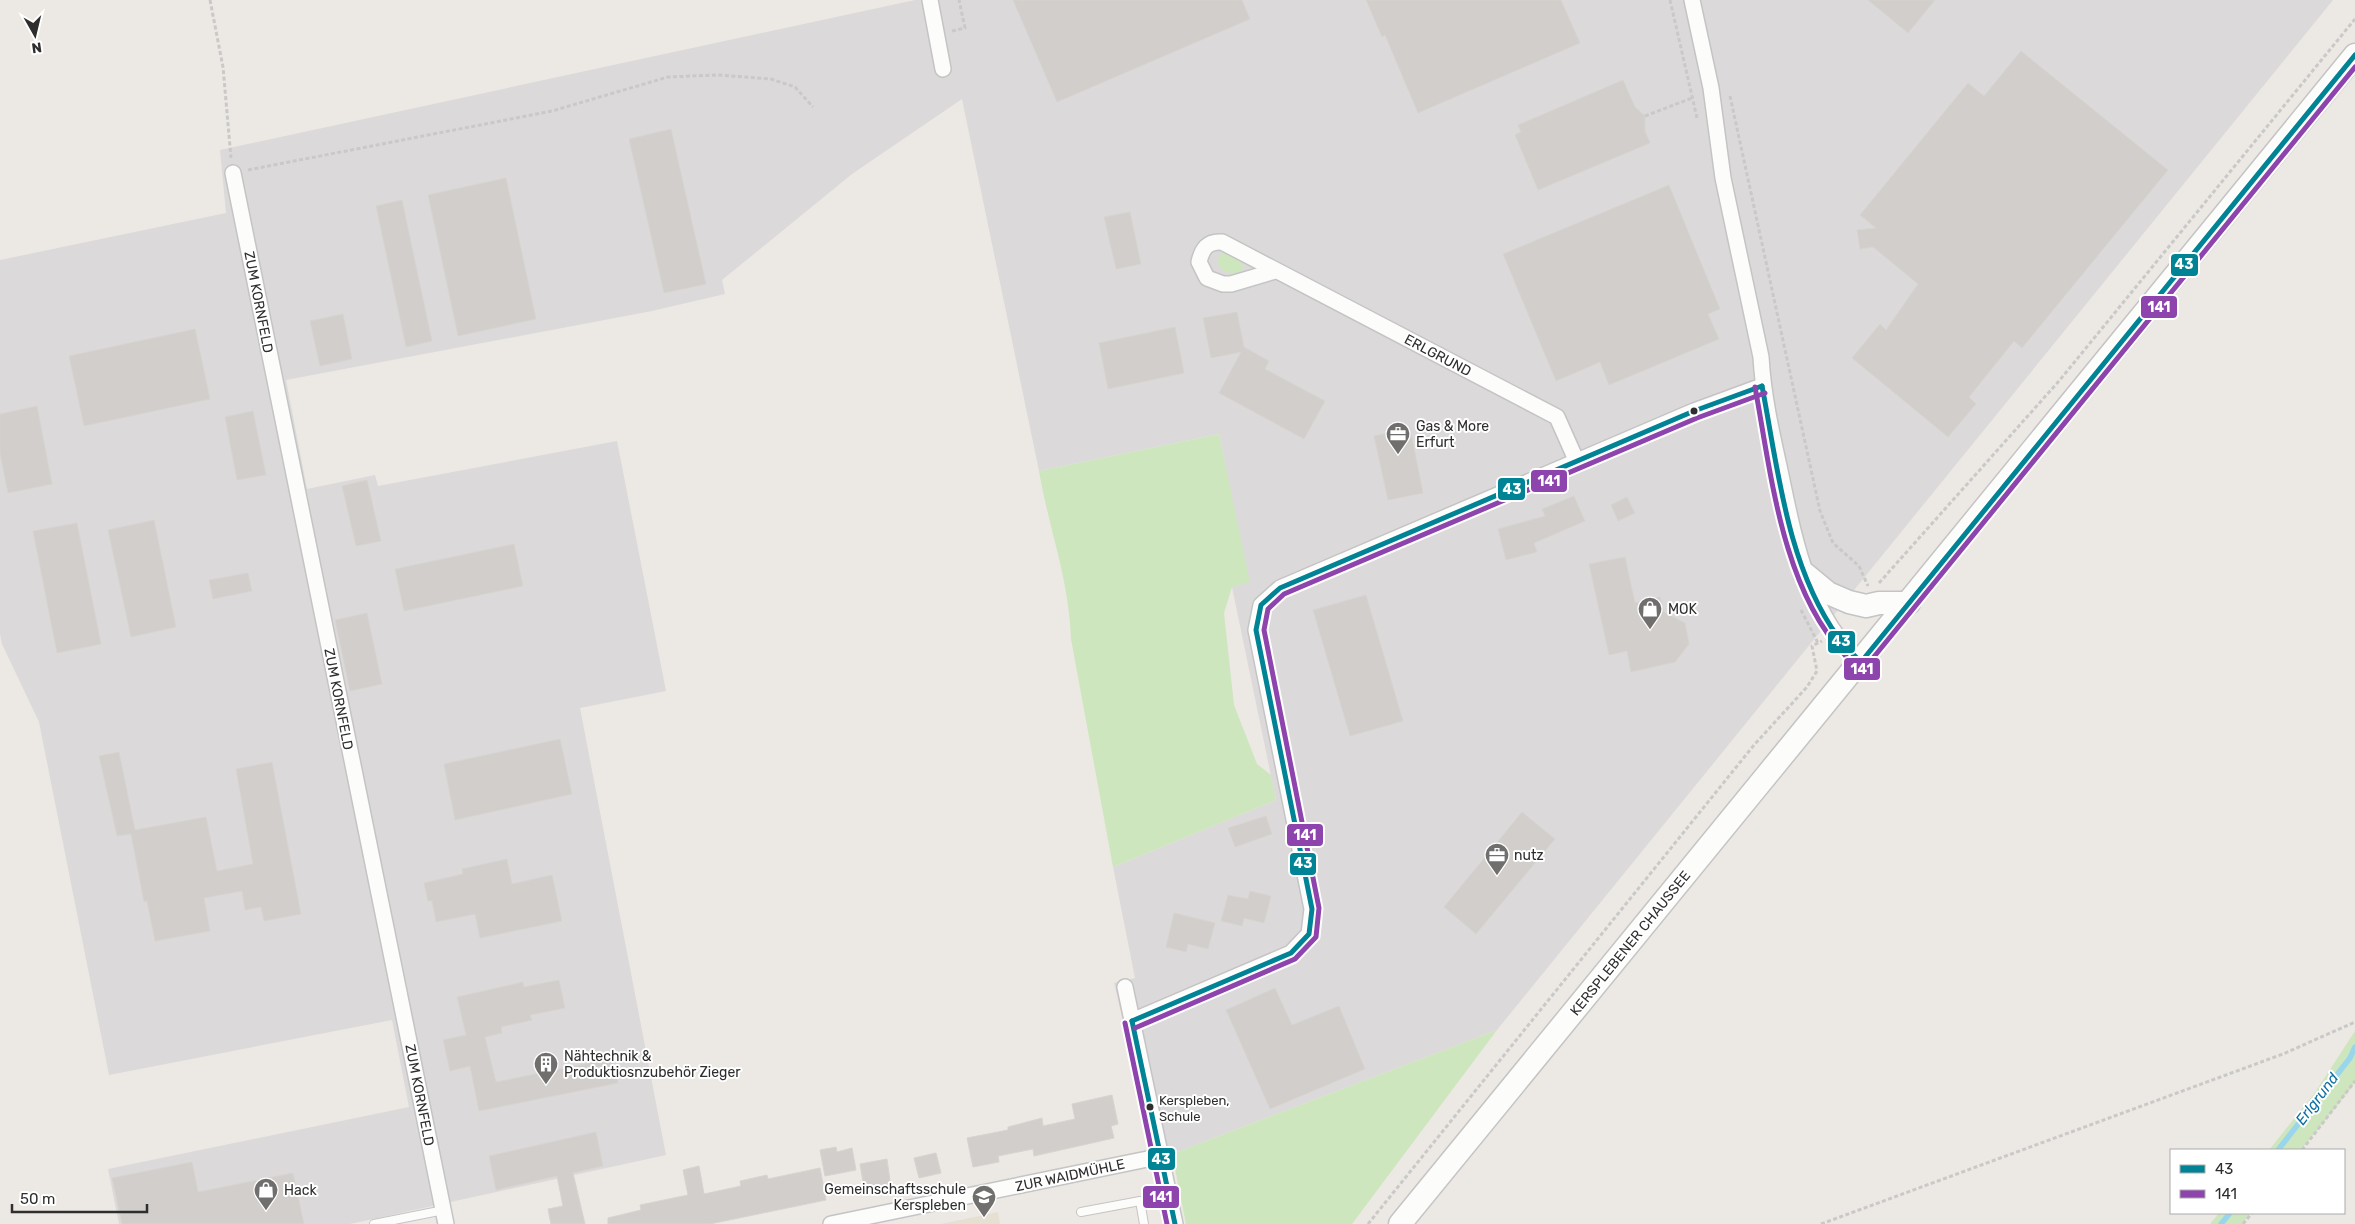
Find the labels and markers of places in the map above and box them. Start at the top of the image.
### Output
unlabelled marker [1689,406,1699,416]
place label: Gas & More Erfurt [1416,418,1489,451]
office icon: Gas & More Erfurt [1385,421,1411,455]
shop icon: MOK [1637,596,1663,630]
place label: MOK [1668,601,1698,618]
office icon: nutz [1484,842,1510,876]
place label: nutz [1514,847,1544,864]
place label: Nähtechnik & Produktiosnzubehör Zieger [564,1048,741,1081]
building icon: Nähtechnik & Produktiosnzubehör Zieger [533,1051,559,1085]
place label: Kerspleben, Schule [1159,1093,1230,1124]
marker: Kerspleben, Schule [1145,1102,1155,1112]
shop icon: Hack [253,1177,279,1211]
place label: Gemeinschaftsschule Kerspleben [824,1181,966,1214]
place label: Hack [284,1182,317,1199]
school or university icon: Gemeinschaftsschule Kerspleben [971,1184,997,1218]

